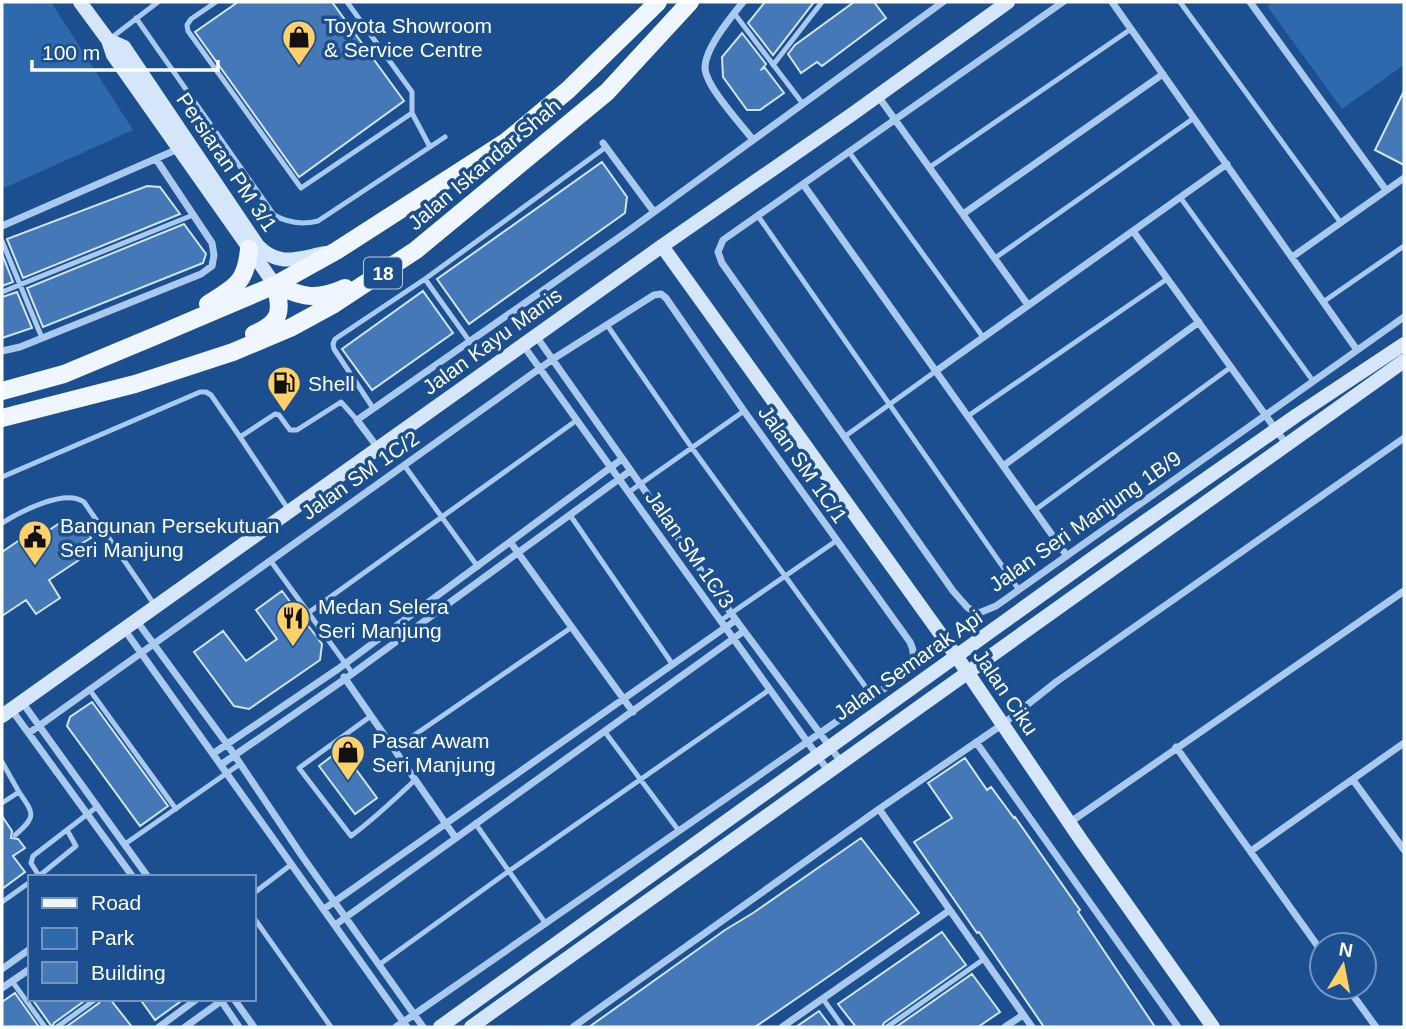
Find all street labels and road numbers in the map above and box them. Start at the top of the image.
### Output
street label: Persiaran PM 3/1 [172,88,282,236]
street label: Jalan Iskandar Shah [403,94,565,234]
road number: 18 [364,258,402,288]
street label: Jalan Kayu Manis [418,283,566,399]
street label: Jalan SM 1C/1 [754,401,852,527]
street label: Jalan SM 1C/2 [297,426,423,524]
street label: Jalan Seri Manjung 1B/9 [985,446,1185,596]
street label: Jalan SM 1C/3 [641,486,739,612]
street label: Jalan Semarak Api [830,605,986,725]
street label: Jalan Ciku [969,645,1043,739]

